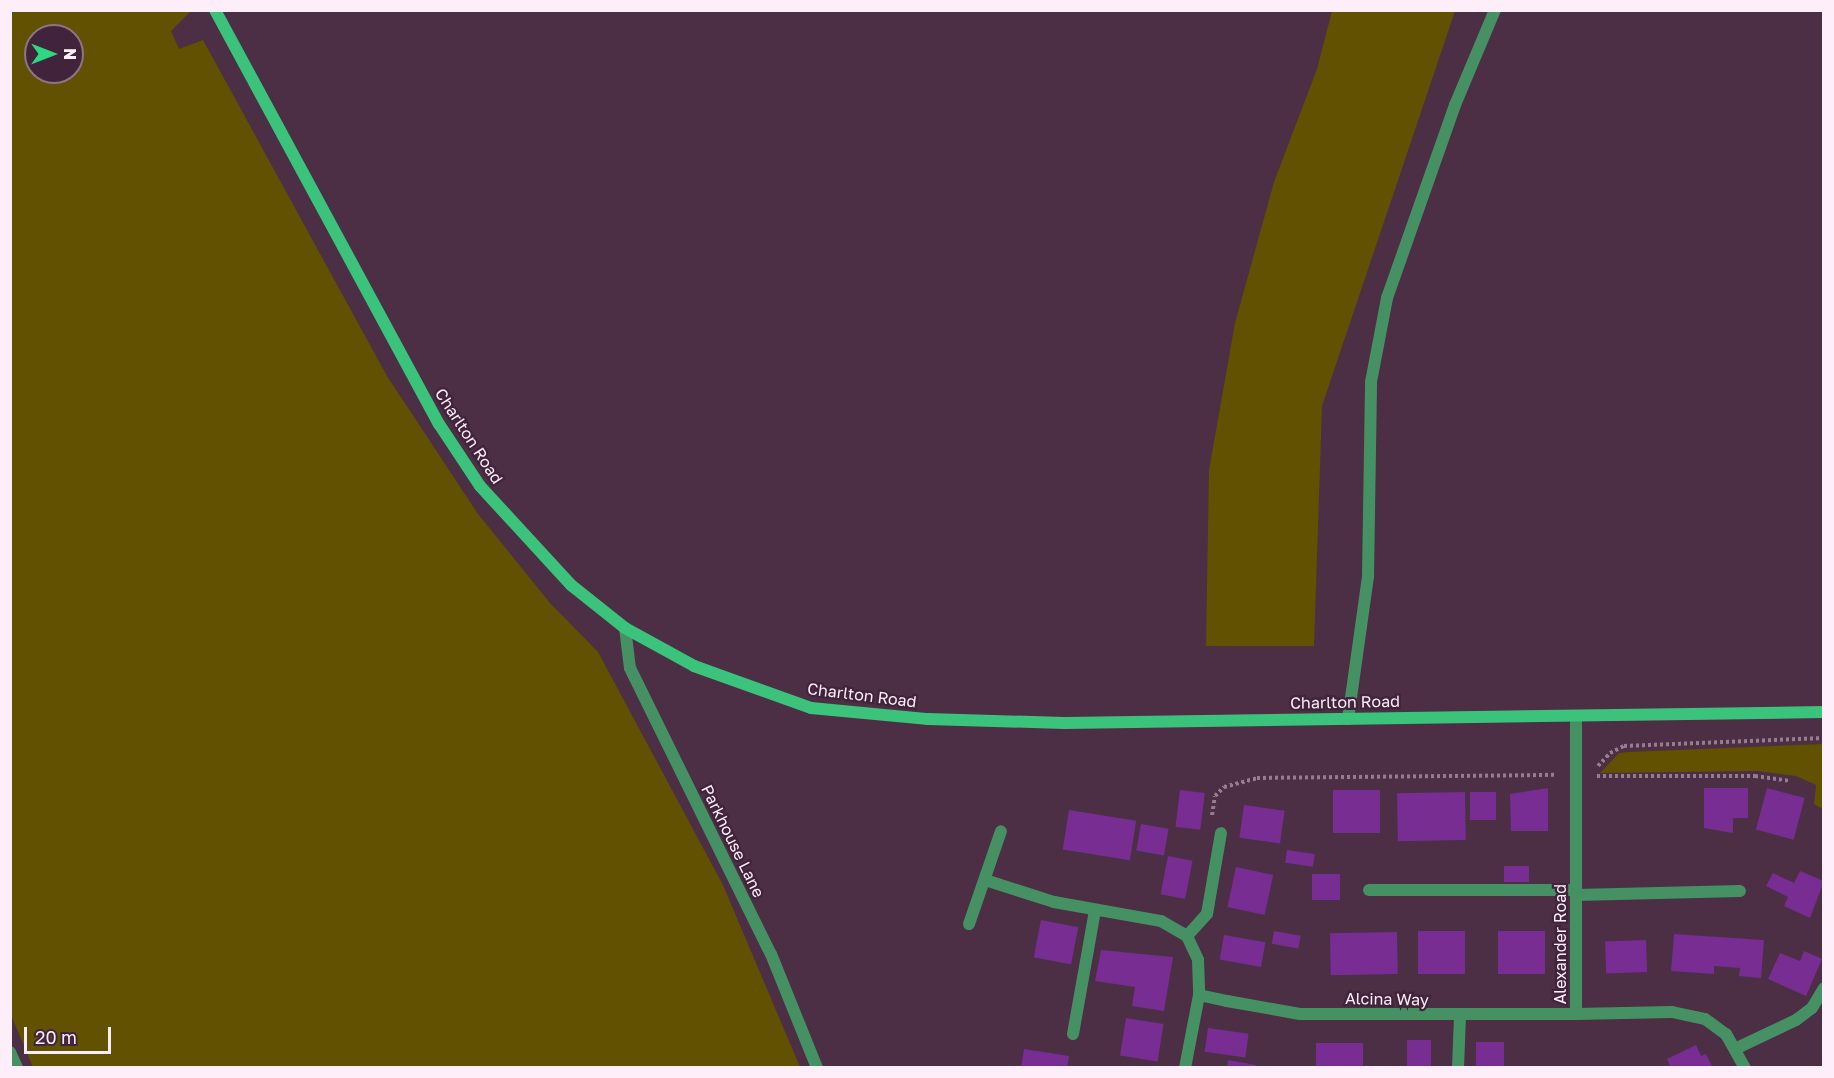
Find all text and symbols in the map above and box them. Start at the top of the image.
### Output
north arrow [24,24,84,84]
text: N [60,48,80,60]
street label: Charlton Road [431,385,507,487]
street label: Charlton Road [806,679,918,711]
street label: Charlton Road [1290,691,1400,713]
street label: Parkhouse Lane [697,782,769,900]
street label: Alexander Road [1550,884,1570,1004]
street label: Alcina Way [1345,989,1429,1009]
scale bar [27,1015,114,1053]
text: 20 m [35,1026,77,1048]

